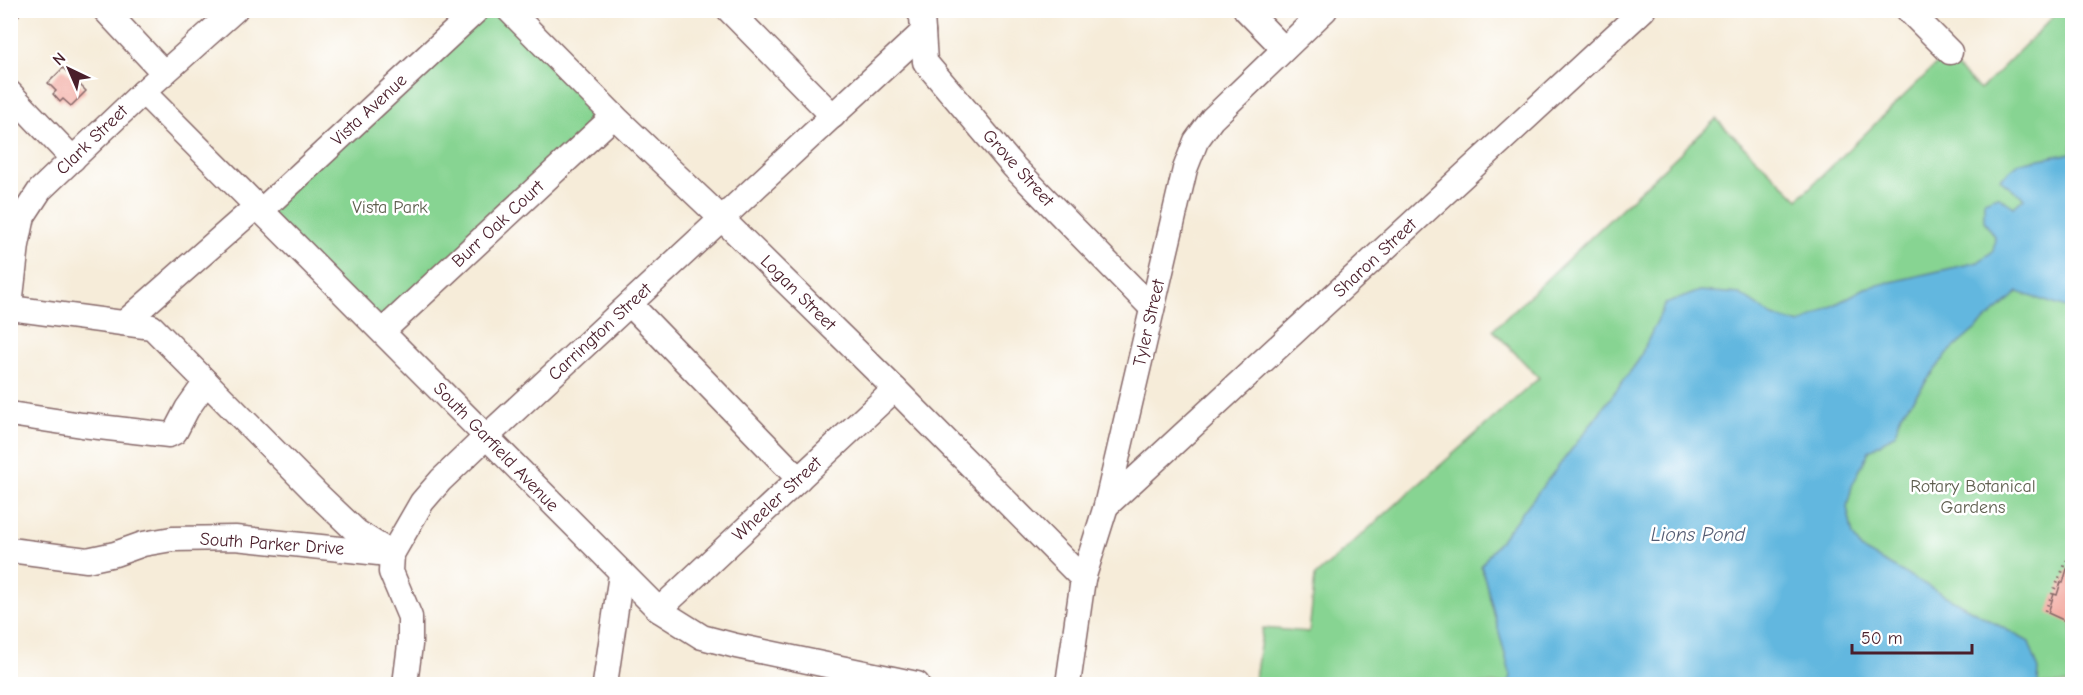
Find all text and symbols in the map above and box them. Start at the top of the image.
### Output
north arrow [39,39,99,99]
text: N [49,49,69,69]
street label: Vista Avenue [327,70,411,150]
street label: Clark Street [52,100,133,179]
street label: Grove Street [978,125,1059,211]
street label: Burr Oak Court [448,175,549,272]
park label: Vista Park [352,197,428,218]
street label: Sharon Street [1329,214,1422,302]
street label: Logan Street [756,251,841,336]
street label: Tyler Street [1129,277,1169,369]
street label: Carrington Street [544,278,657,385]
street label: South Garfield Avenue [429,378,563,516]
street label: Wheeler Street [728,452,827,546]
park label: Rotary Botanical Gardens [1910,476,2036,518]
water label: Lions Pond [1651,523,1747,546]
street label: South Parker Drive [199,528,345,560]
scale bar [1852,617,1972,655]
text: 50 m [1861,628,1903,649]

